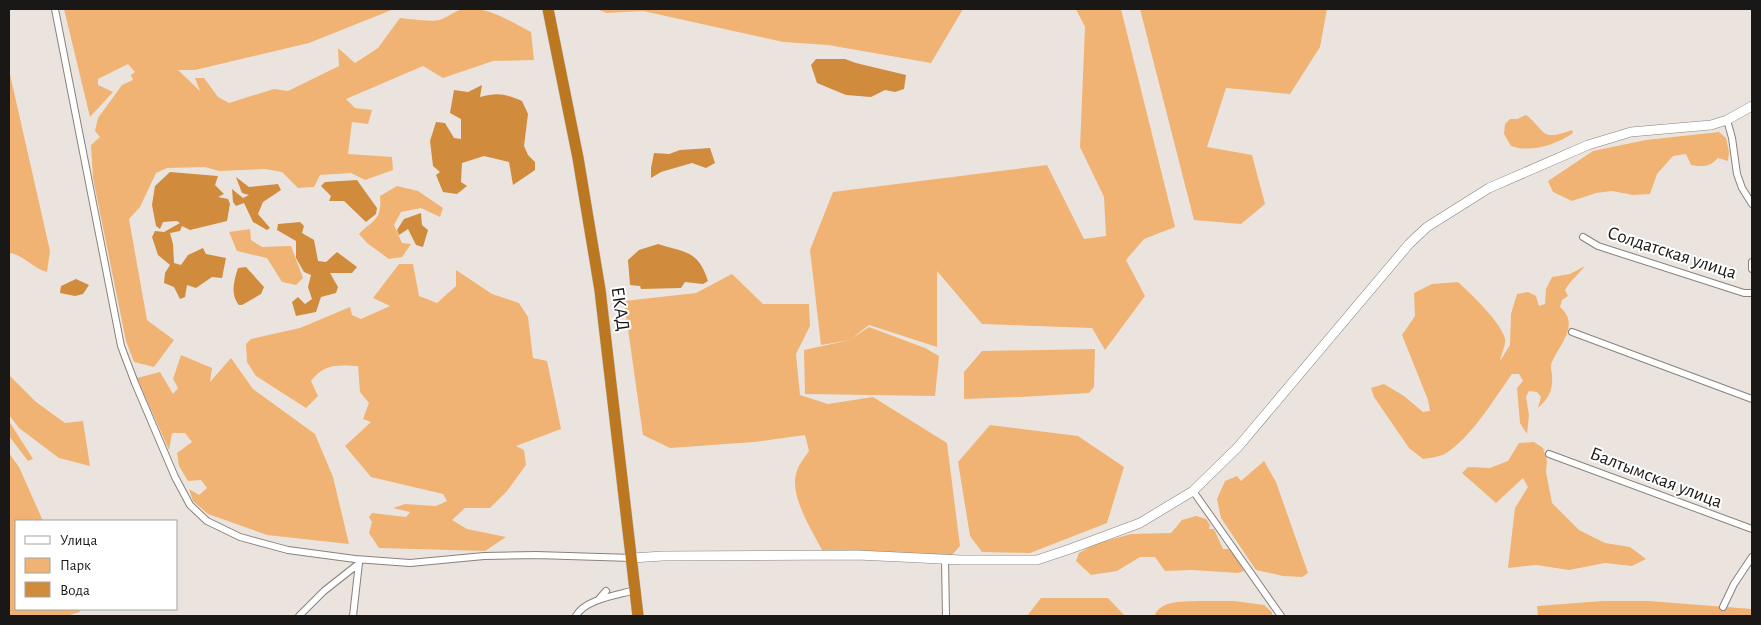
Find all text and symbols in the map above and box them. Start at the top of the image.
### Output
street label: Солдатская улица [1605,223,1739,283]
street label: ЕКАД [607,286,633,332]
street label: Балтымская улица [1587,444,1725,512]
legend [15,520,178,610]
text: Улица [60,533,97,548]
text: Парк [60,558,91,573]
text: Вода [60,583,90,598]

